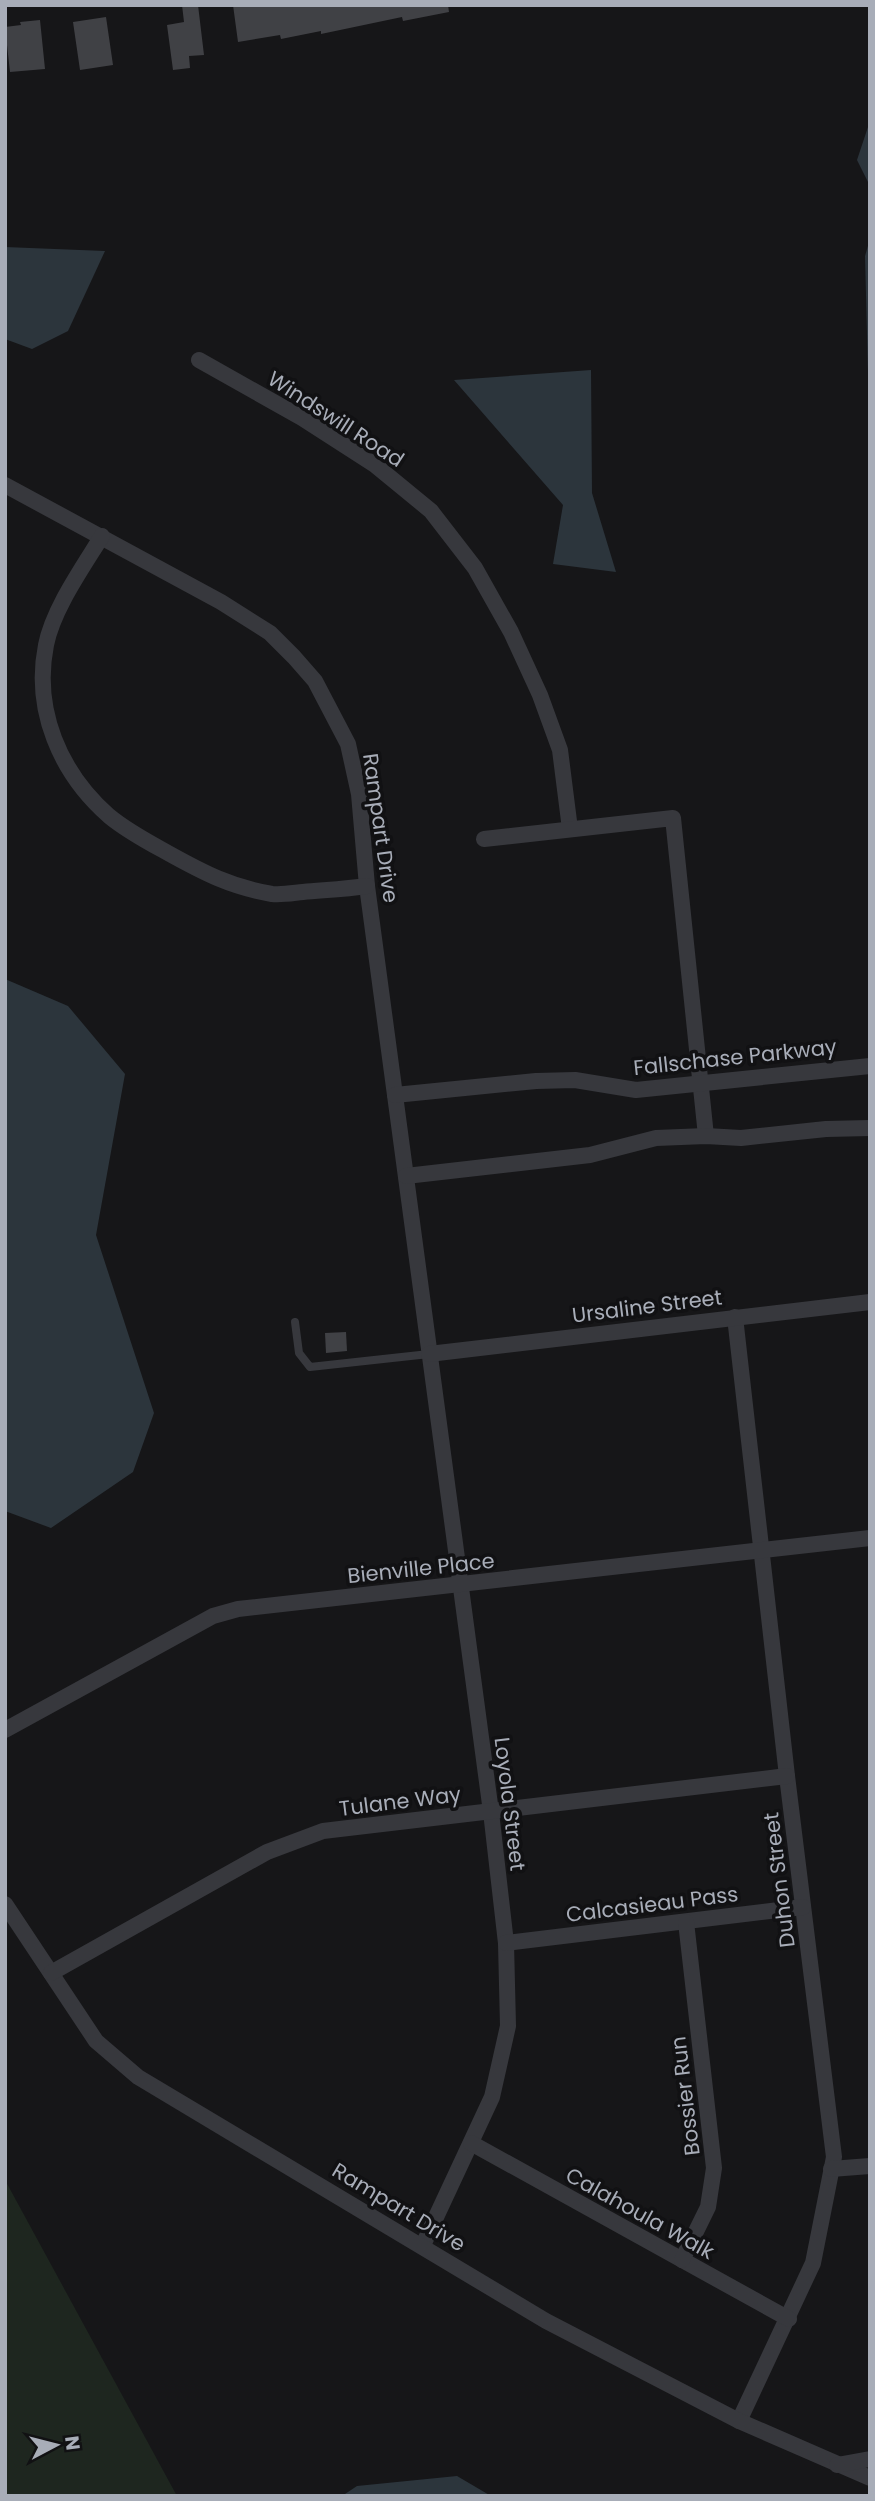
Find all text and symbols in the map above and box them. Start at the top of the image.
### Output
street label: Windswill Road [262,364,410,474]
street label: Rampart Drive [356,751,406,905]
street label: Fallschase Parkway [632,1032,838,1082]
street label: Ursaline Street [570,1282,724,1330]
street label: Bienville Place [346,1546,496,1590]
street label: Loyola Street [487,1736,533,1872]
street label: Tulane Way [337,1779,463,1823]
street label: Duhon Street [756,1811,802,1949]
street label: Calcasieau Pass [564,1879,740,1929]
street label: Bossier Run [663,2035,707,2157]
street label: Rampart Drive [327,2156,471,2258]
street label: Calahoula Walk [560,2160,720,2266]
north arrow [21,2410,91,2480]
text: N [58,2434,87,2452]

